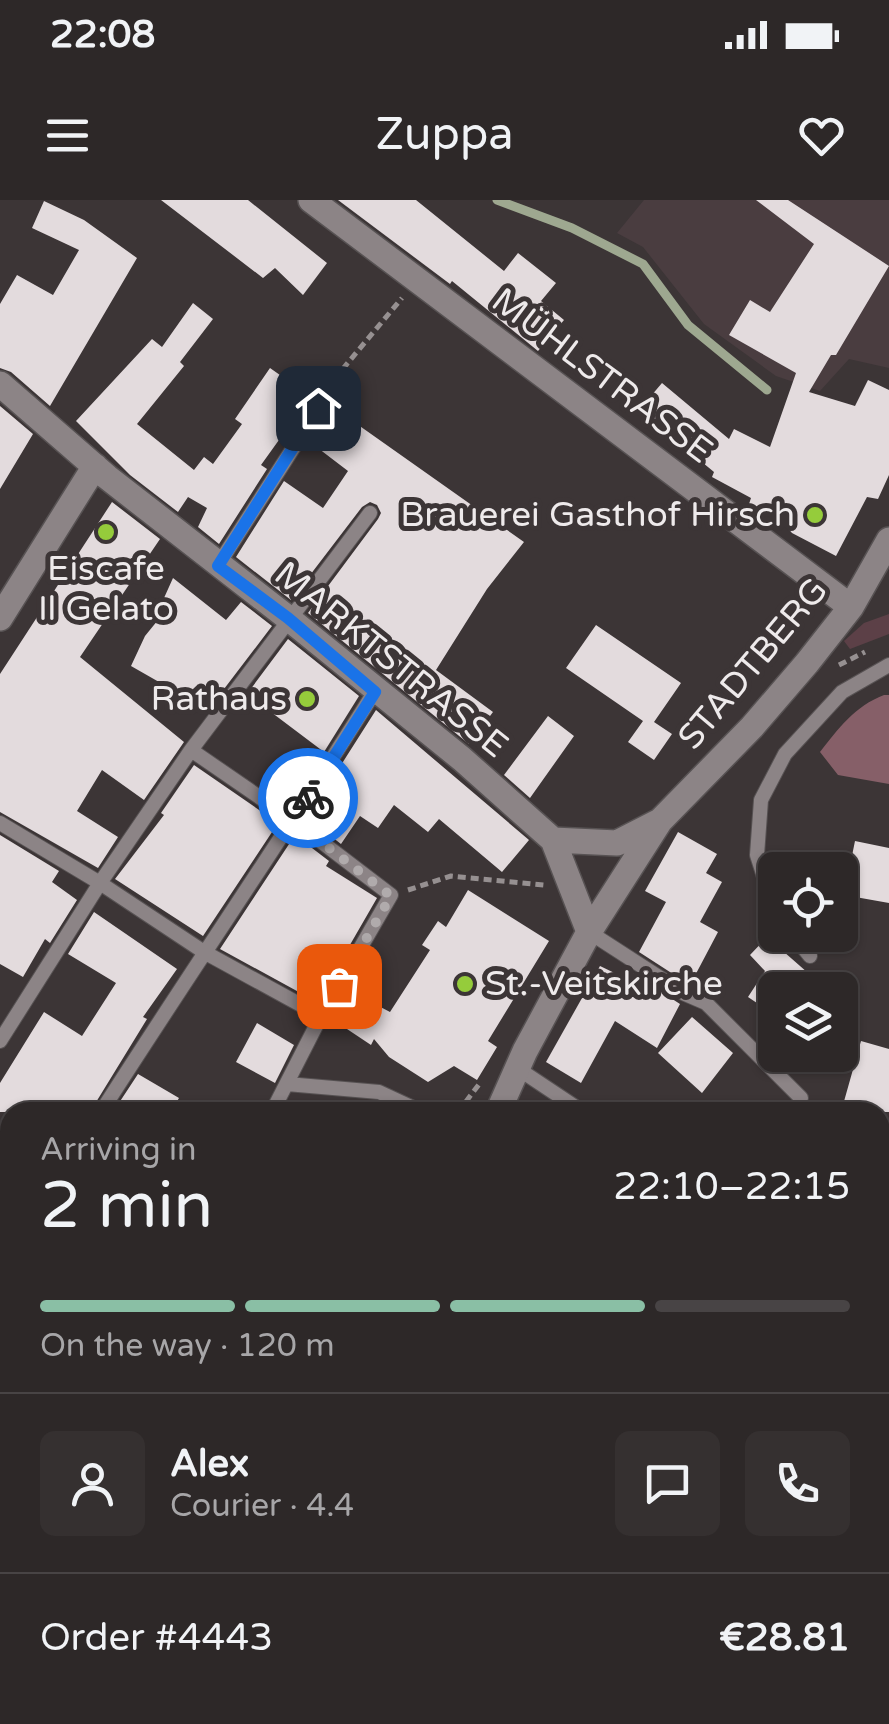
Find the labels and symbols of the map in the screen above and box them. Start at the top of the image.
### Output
street label: MÜHLSTRASSE [484,279,720,473]
pin [276,366,361,451]
place label: Brauerei Gasthof Hirsch [400,494,795,536]
marker: Brauerei Gasthof Hirsch [804,504,826,526]
marker: Eiscafe Il Gelato [95,521,117,543]
place label: Eiscafe Il Gelato [38,548,174,630]
street label: MARKTSTRASSE [266,553,516,767]
street label: STADTBERG [669,570,837,758]
place label: Rathaus [150,678,287,720]
marker: Rathaus [296,688,318,710]
courier [258,748,358,848]
pin [297,944,382,1029]
place label: St.-Veitskirche [485,963,723,1005]
marker: St.-Veitskirche [454,973,476,995]

